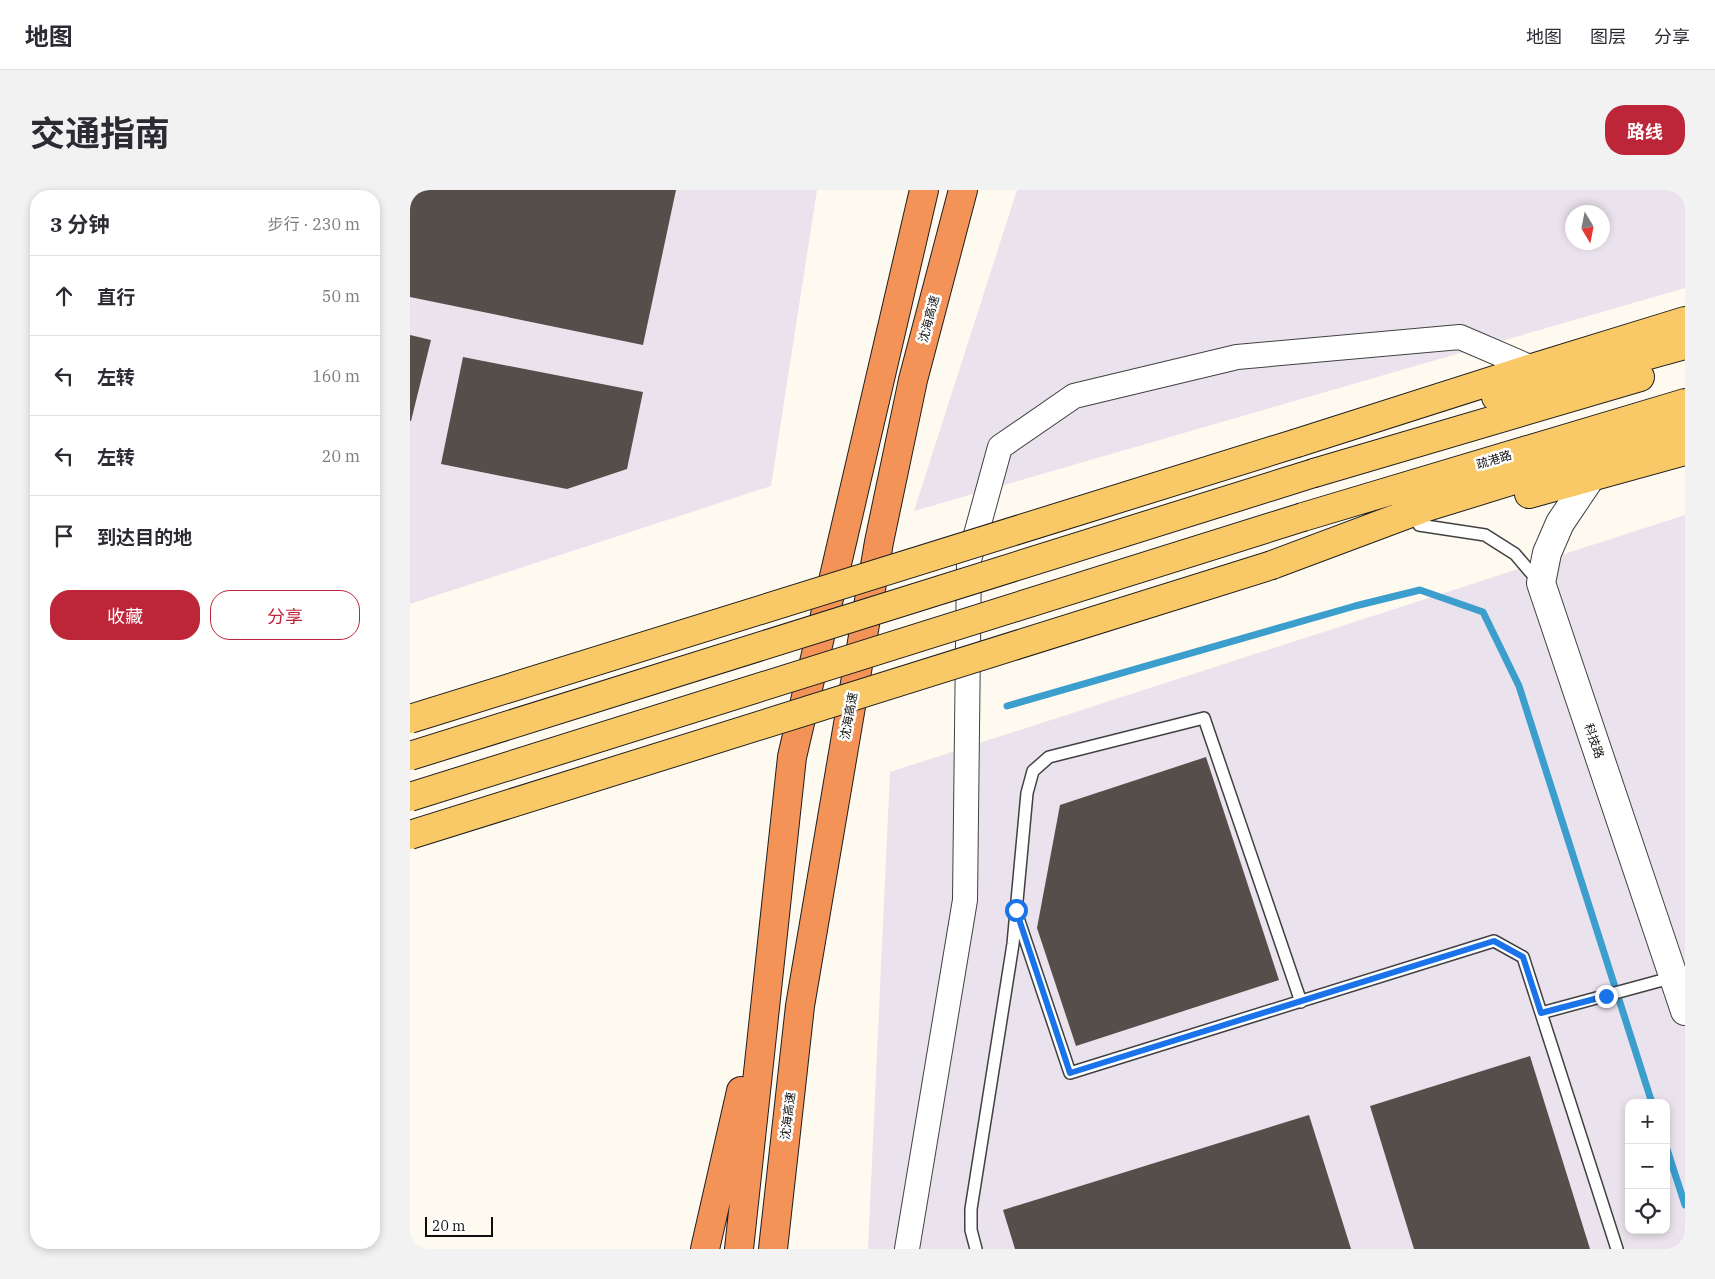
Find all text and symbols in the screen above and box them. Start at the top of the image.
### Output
text: 地图 [25,20,73,52]
text: 地图 [1526,25,1562,48]
text: 图层 [1590,25,1626,48]
text: 分享 [1654,25,1690,48]
button: 路线 [1605,105,1685,155]
text: 交通指南 [30,110,170,156]
north arrow [1565,205,1610,250]
text: 3 分钟 [50,210,109,238]
text: 步行 · 230 m [268,214,360,234]
icon: ahead [50,282,78,310]
text: 直行 [97,285,135,309]
text: 50 m [322,286,360,306]
street label: 沈海高速 [915,294,942,344]
icon: left [50,362,78,390]
text: 左转 [97,365,135,389]
text: 160 m [312,366,360,386]
icon: left [50,442,78,470]
text: 左转 [97,445,135,469]
text: 20 m [322,446,360,466]
street label: 疏港路 [1474,447,1513,472]
icon: arrive [50,522,78,550]
text: 到达目的地 [97,525,192,549]
button: 收藏 [50,590,200,640]
button: 分享 [210,590,360,640]
street label: 沈海高速 [837,691,860,741]
street label: 科技路 [1582,721,1607,760]
route start [1005,899,1028,922]
route end [1595,985,1618,1008]
street label: 沈海高速 [777,1091,798,1141]
map controls [1625,1099,1670,1234]
button: + [1625,1099,1670,1144]
button: − [1625,1144,1670,1189]
button: locate [1625,1189,1670,1234]
scale bar [425,1214,492,1237]
text: 20 m [432,1217,465,1235]

